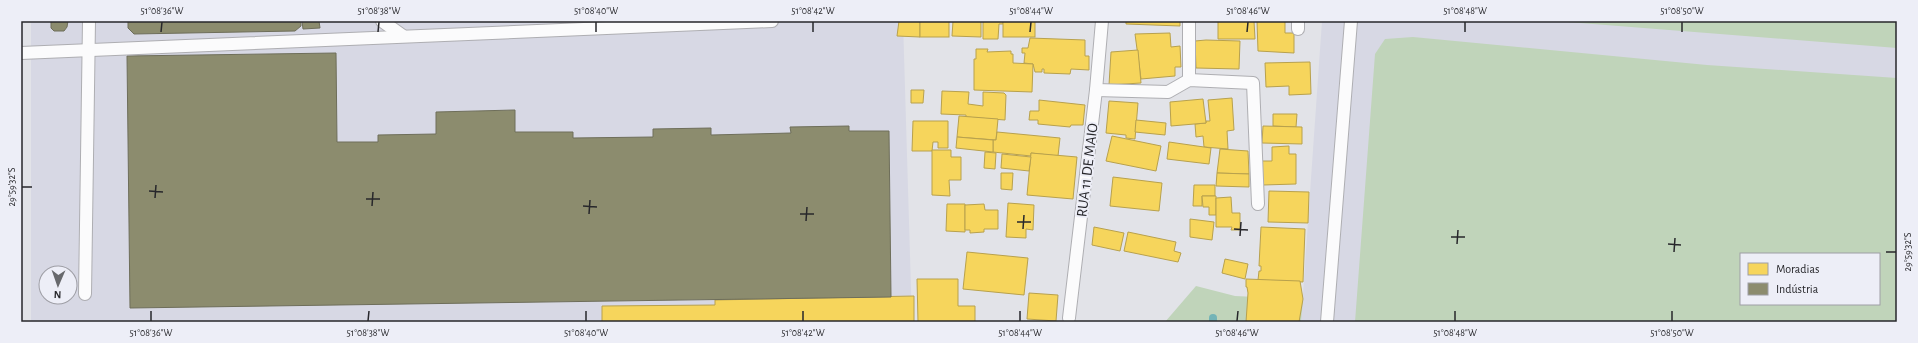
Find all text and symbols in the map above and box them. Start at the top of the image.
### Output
text: 51°08'36"W [141,6,184,16]
text: 51°08'38"W [358,6,401,16]
text: 51°08'40"W [574,6,618,16]
text: 51°08'42"W [791,6,835,16]
text: 51°08'44"W [1009,6,1053,16]
text: 51°08'46"W [1226,6,1270,16]
text: 51°08'48"W [1443,6,1487,16]
text: 51°08'50"W [1660,6,1704,16]
street label: RUA 11 DE MAIO [1074,122,1101,218]
text: 29°59'32"S [7,167,17,206]
text: 29°59'32"S [1903,232,1913,271]
legend [1740,253,1880,305]
text: Moradias [1776,263,1819,275]
north arrow [38,265,78,305]
text: Indústria [1776,283,1819,295]
text: N [54,289,62,300]
text: 51°08'36"W [130,328,173,338]
text: 51°08'38"W [347,328,390,338]
text: 51°08'40"W [564,328,608,338]
text: 51°08'42"W [781,328,825,338]
text: 51°08'44"W [998,328,1042,338]
text: 51°08'46"W [1215,328,1259,338]
text: 51°08'48"W [1433,328,1477,338]
text: 51°08'50"W [1650,328,1694,338]

